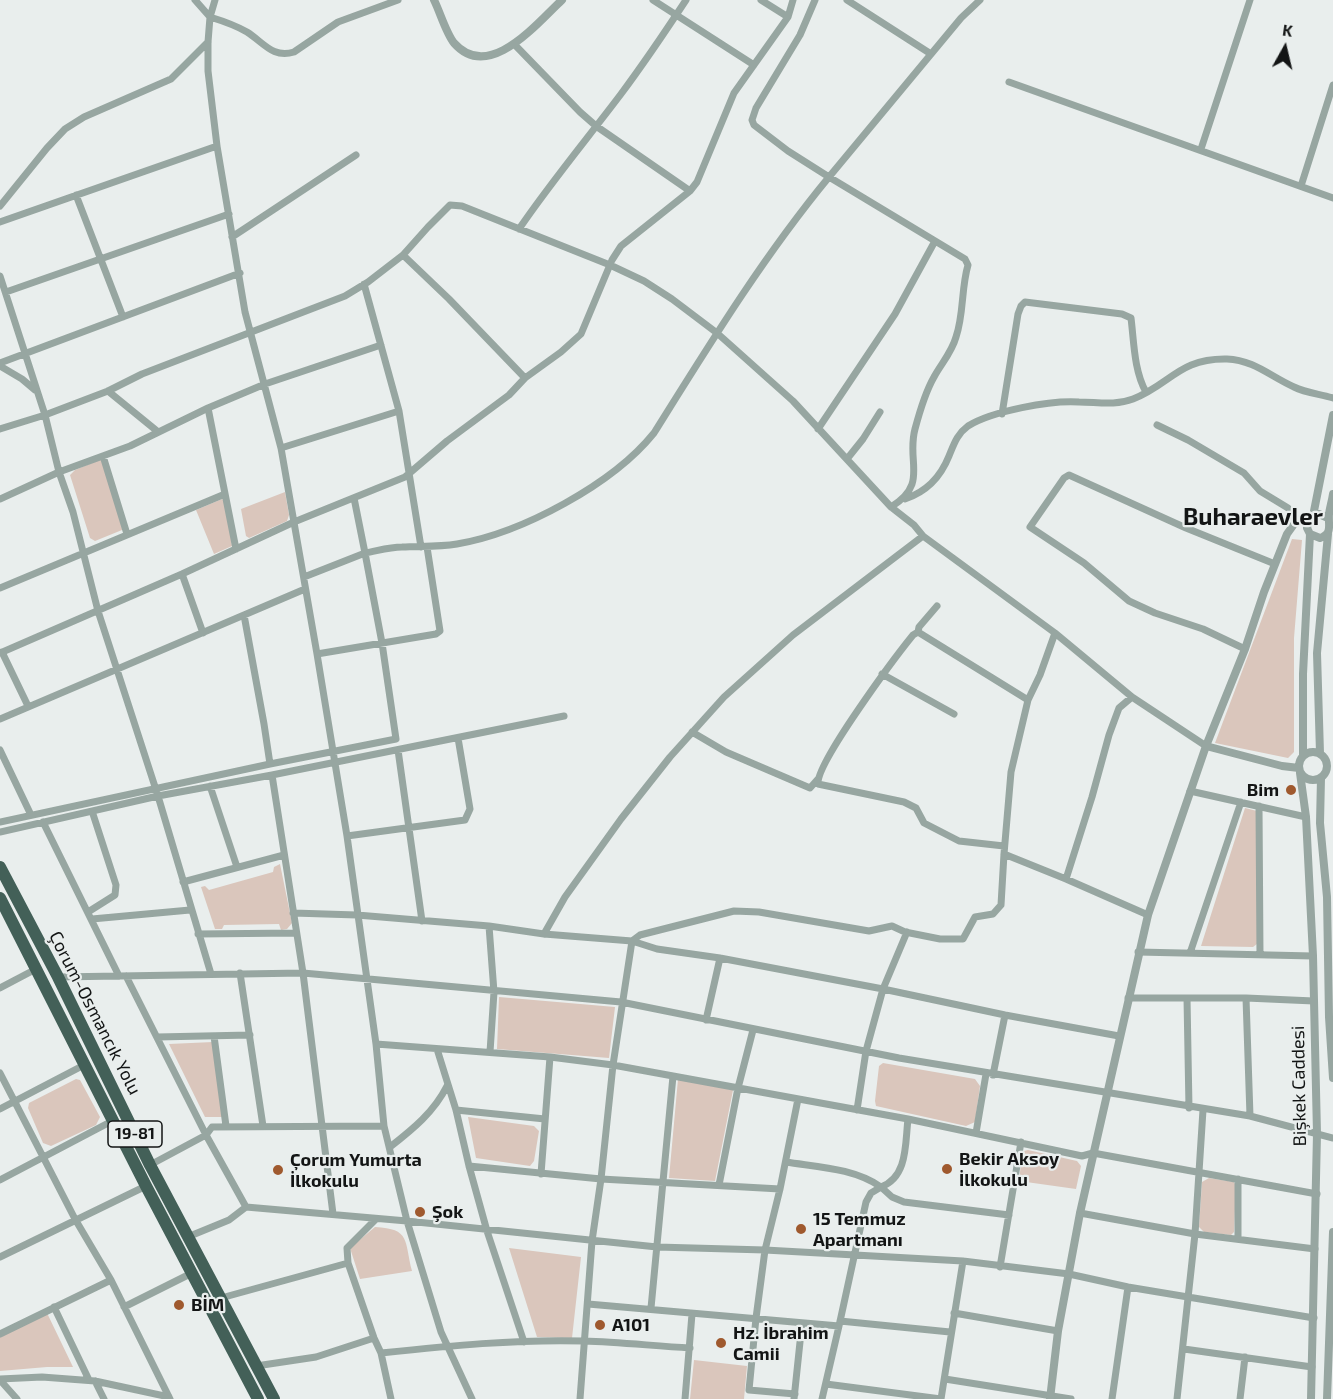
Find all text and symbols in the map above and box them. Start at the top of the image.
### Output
north arrow [1255,18,1315,78]
text: K [1281,20,1294,40]
district label: Buharaevler [1183,503,1323,531]
place label: Bim [1247,779,1279,801]
marker: Bim [1284,783,1298,797]
street label: Çorum-Osmancık Yolu [44,928,146,1098]
street label: Bişkek Caddesi [1287,1026,1311,1146]
road number: 19-81 [108,1121,162,1147]
place label: Bekir Aksoy İlkokulu [959,1148,1059,1190]
place label: Çorum Yumurta İlkokulu [290,1149,422,1192]
marker: Bekir Aksoy İlkokulu [940,1162,954,1176]
marker: Çorum Yumurta İlkokulu [271,1163,285,1177]
place label: Şok [432,1201,463,1223]
marker: Şok [413,1205,427,1219]
place label: 15 Temmuz Apartmanı [813,1208,906,1250]
marker: 15 Temmuz Apartmanı [794,1222,808,1236]
place label: BİM [191,1294,224,1316]
marker: BİM [172,1298,186,1312]
place label: A101 [612,1314,650,1336]
marker: A101 [593,1318,607,1332]
place label: Hz. İbrahim Camii [733,1322,829,1364]
marker: Hz. İbrahim Camii [714,1336,728,1350]

